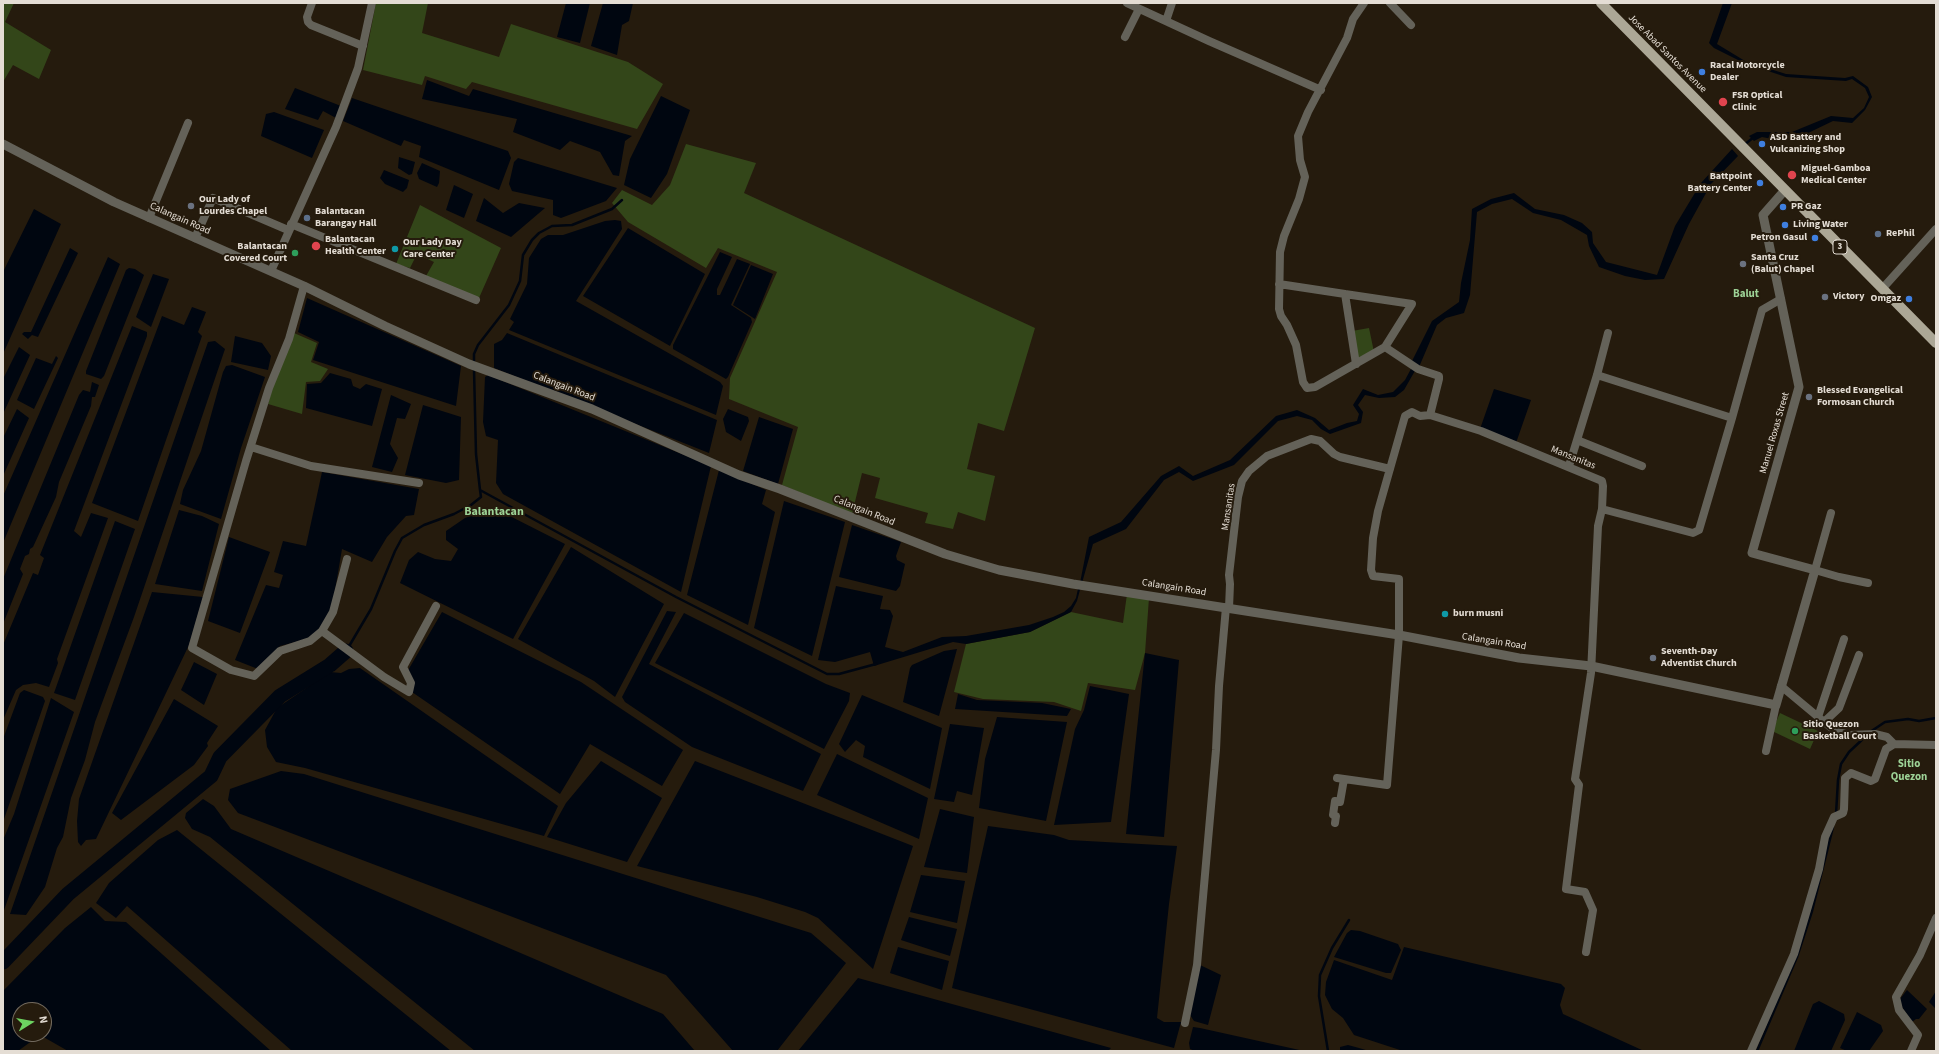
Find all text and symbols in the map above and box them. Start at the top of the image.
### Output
street label: Jose Abad Santos Avenue [1625,12,1709,96]
place label: Racal Motorcycle Dealer [1710,60,1785,84]
marker: Racal Motorcycle Dealer [1697,67,1707,77]
place label: FSR Optical Clinic [1732,90,1782,114]
marker: FSR Optical Clinic [1717,96,1729,108]
place label: ASD Battery and Vulcanizing Shop [1770,132,1845,156]
marker: ASD Battery and Vulcanizing Shop [1757,139,1767,149]
place label: Miguel-Gamboa Medical Center [1801,163,1870,186]
marker: Miguel-Gamboa Medical Center [1786,169,1798,181]
place label: Battpoint Battery Center [1688,171,1752,194]
marker: Battpoint Battery Center [1755,178,1765,188]
place label: Our Lady of Lourdes Chapel [199,194,267,218]
street label: Calangain Road [148,200,212,238]
marker: Our Lady of Lourdes Chapel [186,201,196,211]
place label: PR Gaz [1791,201,1821,213]
marker: PR Gaz [1778,202,1788,212]
place label: Balantacan Barangay Hall [315,206,376,230]
marker: Balantacan Barangay Hall [302,213,312,223]
place label: Living Water [1793,219,1848,231]
marker: Living Water [1780,220,1790,230]
place label: RePhil [1886,228,1914,240]
marker: RePhil [1873,229,1883,239]
place label: Petron Gasul [1751,232,1807,244]
marker: Petron Gasul [1810,233,1820,243]
place label: Balantacan Health Center [325,234,386,258]
place label: Our Lady Day Care Center [403,237,462,260]
marker: Balantacan Health Center [310,240,322,252]
road number: 3 [1833,240,1847,254]
place label: Balantacan Covered Court [224,241,287,264]
marker: Our Lady Day Care Center [390,244,400,254]
marker: Balantacan Covered Court [290,248,300,258]
place label: Santa Cruz (Balut) Chapel [1751,252,1814,276]
marker: Santa Cruz (Balut) Chapel [1738,259,1748,269]
district label: Balut [1733,288,1759,302]
place label: Victory [1833,291,1864,303]
marker: Victory [1820,292,1830,302]
place label: Omgaz [1871,293,1901,305]
marker: Omgaz [1904,294,1914,304]
street label: Calangain Road [531,370,597,404]
place label: Blessed Evangelical Formosan Church [1817,385,1903,408]
street label: Manuel Roxas Street [1758,391,1792,475]
marker: Blessed Evangelical Formosan Church [1804,392,1814,402]
street label: Mansanitas [1549,444,1597,472]
street label: Mansanitas [1220,483,1238,531]
street label: Calangain Road [832,493,896,529]
district label: Balantacan [464,505,524,519]
street label: Calangain Road [1141,577,1207,599]
place label: burn musni [1453,608,1503,620]
marker: burn musni [1440,609,1450,619]
street label: Calangain Road [1461,631,1527,653]
place label: Seventh-Day Adventist Church [1661,646,1737,670]
marker: Seventh-Day Adventist Church [1648,653,1658,663]
place label: Sitio Quezon Basketball Court [1803,719,1876,742]
marker: Sitio Quezon Basketball Court [1790,726,1800,736]
district label: Sitio Quezon [1891,758,1927,784]
north arrow [12,1002,52,1042]
text: N [35,1015,51,1025]

